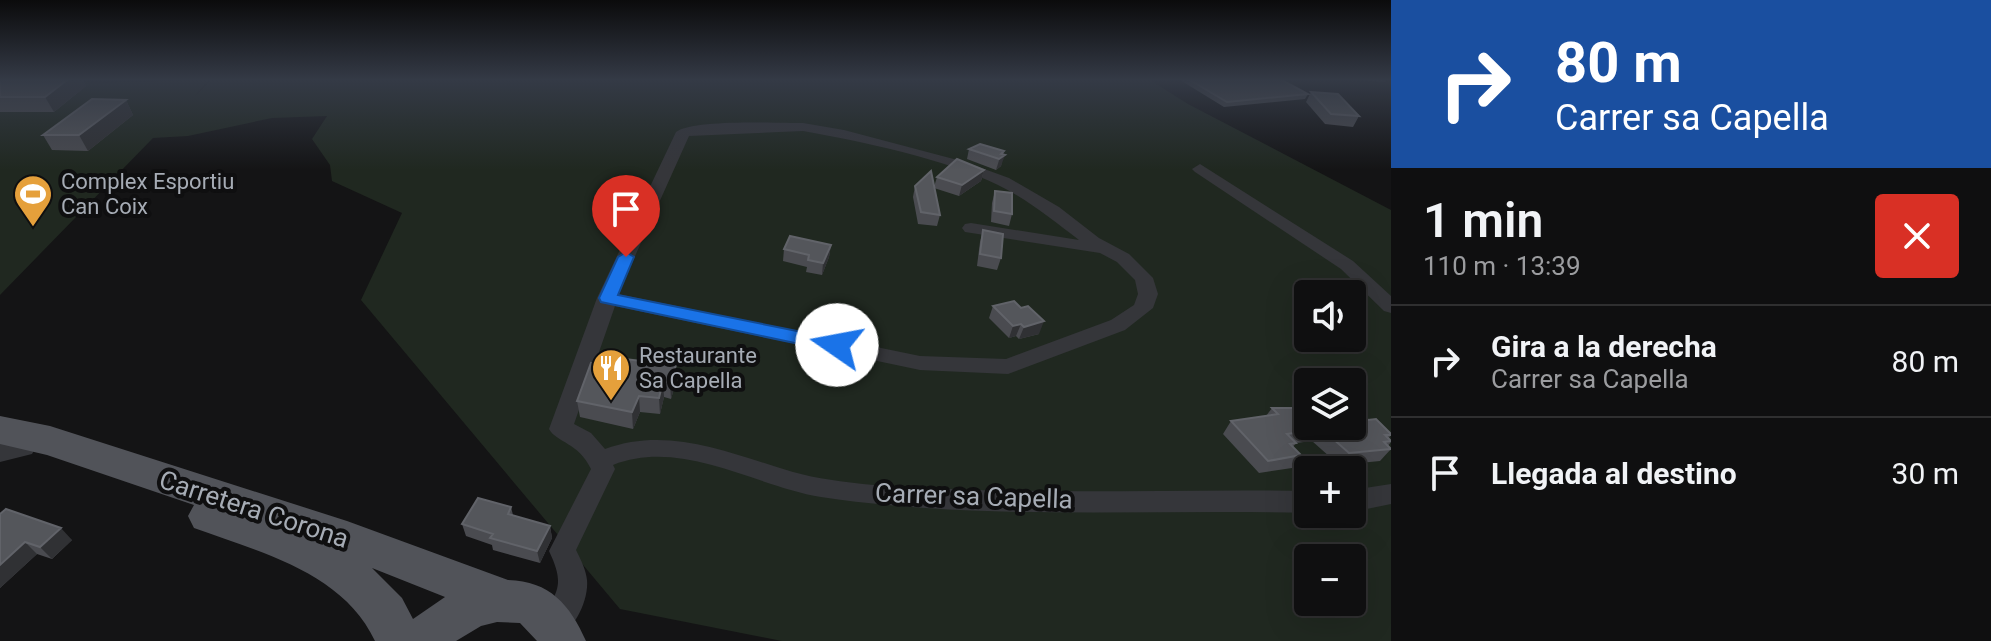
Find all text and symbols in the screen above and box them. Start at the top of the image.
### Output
text: 80 m [1555,30,1682,96]
icon: right [1423,32,1527,136]
text: Carrer sa Capella [1555,97,1829,139]
place label: Complex Esportiu Can Coix [61,169,234,219]
sports icon: Complex Esportiu Can Coix [12,173,54,228]
pin [592,175,660,257]
icon: arrive [604,187,648,231]
text: 1 min [1423,192,1543,249]
button: close [1875,194,1959,278]
text: 110 m · 13:39 [1423,251,1581,281]
map controls [1294,280,1366,616]
button: sound [1294,280,1366,352]
position arrow [795,303,879,387]
text: Gira a la derecha [1491,329,1717,364]
icon: right [1423,339,1467,383]
place label: Restaurante Sa Capella [639,343,757,393]
text: 80 m [1892,344,1959,379]
restaurant icon: Restaurante Sa Capella [590,347,632,402]
text: Carrer sa Capella [1491,364,1689,394]
button: layers [1294,368,1366,440]
icon: arrive [1423,451,1467,495]
button: + [1294,456,1366,528]
text: Llegada al destino [1491,456,1737,491]
text: 30 m [1892,456,1959,491]
street label: Carretera Corona [156,464,352,554]
street label: Carrer sa Capella [875,478,1073,514]
button: − [1294,544,1366,616]

